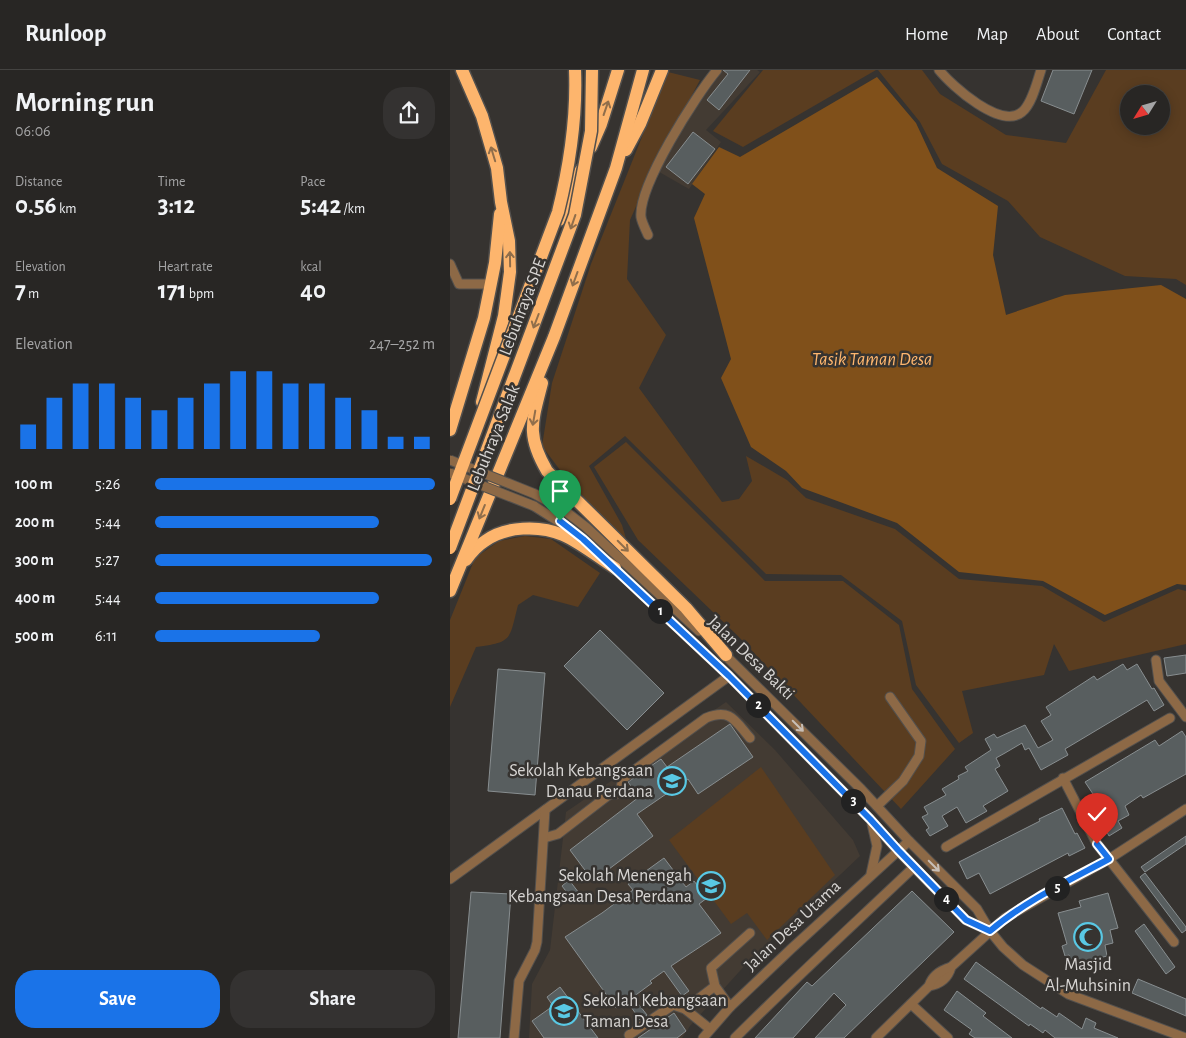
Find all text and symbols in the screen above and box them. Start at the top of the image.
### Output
text: Runloop [25,22,106,46]
text: Home [905,26,948,44]
text: Map [976,26,1008,44]
text: About [1036,26,1079,44]
text: Contact [1107,26,1161,44]
north arrow [1120,85,1170,135]
map controls [1120,85,1170,135]
button: share [383,87,435,139]
text: Morning run [15,89,155,117]
one-way arrow [602,101,611,116]
text: 06:06 [15,123,51,139]
one-way arrow [488,146,498,162]
text: Distance [15,175,62,189]
text: Time [158,175,186,189]
text: Pace [300,175,326,189]
text: 0.56 [15,193,57,218]
text: 3:12 [158,193,195,218]
text: 5:42 [300,193,341,218]
text: km [57,202,77,216]
text: /km [341,202,365,216]
one-way arrow [568,213,577,229]
one-way arrow [505,252,514,268]
street label: Lebuhraya SPE [496,256,550,358]
text: Elevation [15,260,66,274]
text: Heart rate [158,260,213,274]
text: kcal [300,260,322,274]
one-way arrow [570,271,579,286]
text: 7 [15,278,26,303]
text: 171 [158,278,186,303]
text: 40 [300,278,326,303]
text: m [26,287,39,301]
text: bpm [186,287,214,301]
one-way arrow [531,313,540,329]
text: Elevation [15,336,73,352]
text: 247–252 m [369,336,435,352]
water label: Tasik Taman Desa [812,350,932,369]
street label: Lebuhraya Salak [464,382,524,494]
one-way arrow [528,410,538,426]
pin [539,470,581,521]
text: 100 m [15,476,53,492]
text: 5:26 [95,476,120,492]
icon: arrive [546,477,574,505]
one-way arrow [477,504,486,519]
text: 200 m [15,514,55,530]
text: 5:44 [95,514,121,530]
one-way arrow [616,540,629,552]
text: 300 m [15,552,54,568]
text: 5:27 [95,552,119,568]
text: 400 m [15,590,55,606]
text: 5:44 [95,590,121,606]
pin: 1 [648,598,672,624]
text: 1 [658,604,663,618]
street label: Jalan Desa Bakti [704,612,798,704]
text: 500 m [15,628,54,644]
text: 6:11 [95,628,117,644]
pin: 2 [746,692,770,718]
text: 2 [755,698,762,712]
one-way arrow [791,720,804,732]
place label: Sekolah Kebangsaan Danau Perdana [509,762,653,801]
school or university icon: Sekolah Kebangsaan Danau Perdana [657,766,687,796]
pin: 3 [840,788,866,814]
pin [1076,793,1118,844]
text: 3 [850,794,857,808]
icon: check [1083,800,1111,828]
one-way arrow [928,860,941,872]
place label: Sekolah Menengah Kebangsaan Desa Perdana [508,867,692,906]
school or university icon: Sekolah Menengah Kebangsaan Desa Perdana [696,871,726,901]
pin: 5 [1044,876,1070,900]
street label: Jalan Desa Utama [741,877,845,975]
text: 5 [1054,881,1061,895]
pin: 4 [934,886,958,912]
text: 4 [943,892,950,906]
mosque icon: Masjid Al-Muhsinin [1073,922,1103,952]
place label: Masjid Al-Muhsinin [1045,956,1131,995]
button: Save [15,970,220,1028]
button: Share [230,970,435,1028]
place label: Sekolah Kebangsaan Taman Desa [583,992,727,1031]
school or university icon: Sekolah Kebangsaan Taman Desa [549,996,579,1026]

